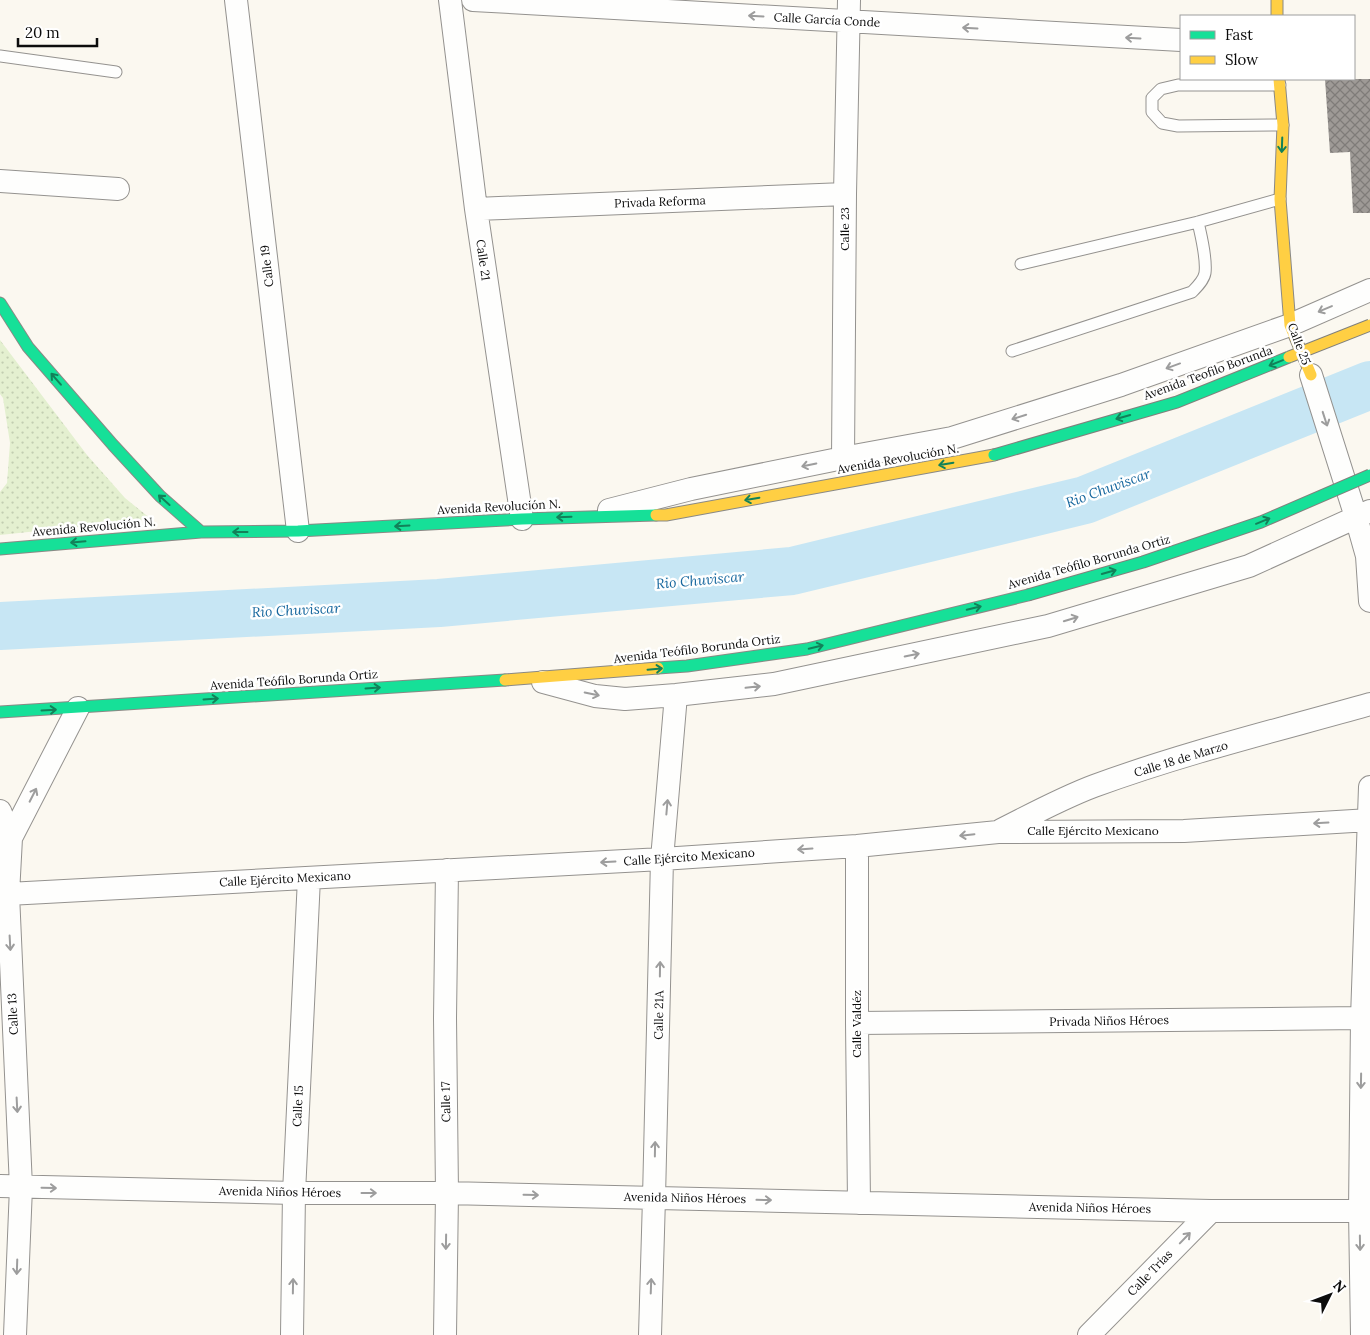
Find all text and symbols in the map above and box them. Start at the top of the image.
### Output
street label: Calle García Conde [773,9,881,30]
one-way arrow [748,12,764,21]
scale bar [18,15,96,47]
legend [1180,15,1355,80]
text: 20 m [25,23,60,42]
one-way arrow [963,24,979,33]
text: Fast [1225,25,1253,44]
one-way arrow [1125,33,1141,42]
text: Slow [1225,50,1258,69]
one-way arrow [1278,137,1287,153]
street label: Privada Reforma [614,192,706,211]
street label: Calle 23 [837,207,852,251]
street label: Calle 21 [473,238,494,282]
street label: Calle 19 [256,244,277,288]
one-way arrow [1318,305,1333,315]
street label: Calle 25 [1285,321,1314,367]
street label: Avenida Teofilo Borunda [1140,342,1274,403]
one-way arrow [1269,358,1284,368]
one-way arrow [1166,362,1181,371]
one-way arrow [50,373,62,386]
one-way arrow [1321,410,1330,426]
one-way arrow [1011,413,1027,423]
one-way arrow [1116,413,1132,423]
street label: Avenida Revolución N. [835,440,960,477]
one-way arrow [938,459,954,469]
one-way arrow [802,460,818,470]
water label: Rio Chuviscar [1063,464,1153,512]
one-way arrow [158,494,171,506]
one-way arrow [744,495,760,505]
street label: Avenida Revolución N. [436,496,561,517]
one-way arrow [557,513,573,522]
street label: Avenida Revolución N. [31,514,156,539]
one-way arrow [1255,516,1270,525]
one-way arrow [394,521,410,530]
one-way arrow [232,527,248,537]
street label: Avenida Teófilo Borunda Ortiz [1005,531,1172,592]
one-way arrow [70,537,86,547]
one-way arrow [1100,566,1116,576]
water label: Rio Chuviscar [655,567,746,593]
water label: Rio Chuviscar [251,599,341,621]
one-way arrow [965,603,981,612]
one-way arrow [1062,614,1078,624]
street label: Avenida Teófilo Borunda Ortiz [612,631,781,666]
one-way arrow [808,642,824,651]
one-way arrow [904,650,920,659]
one-way arrow [647,664,663,674]
street label: Avenida Teófilo Borunda Ortiz [209,666,378,693]
one-way arrow [745,682,761,692]
one-way arrow [365,684,381,693]
one-way arrow [583,690,599,699]
one-way arrow [203,695,219,704]
one-way arrow [40,705,56,714]
street label: Calle 18 de Marzo [1132,737,1230,780]
one-way arrow [29,788,38,803]
one-way arrow [662,799,671,815]
one-way arrow [1314,819,1330,828]
street label: Calle Ejército Mexicano [1027,823,1159,838]
one-way arrow [959,830,975,840]
street label: Calle Ejército Mexicano [623,844,755,869]
one-way arrow [797,845,813,854]
one-way arrow [600,857,616,866]
street label: Calle Ejército Mexicano [219,868,351,889]
one-way arrow [5,934,15,950]
one-way arrow [655,961,664,977]
street label: Calle 21A [651,990,666,1040]
street label: Calle Valdéz [849,990,864,1058]
street label: Calle 13 [4,992,21,1035]
street label: Privada Niños Héroes [1049,1012,1169,1029]
one-way arrow [1356,1072,1366,1089]
street label: Calle 17 [438,1081,453,1122]
street label: Calle 15 [289,1085,306,1127]
one-way arrow [12,1096,22,1113]
one-way arrow [651,1141,660,1157]
one-way arrow [40,1183,56,1192]
street label: Avenida Niños Héroes [218,1183,342,1200]
one-way arrow [360,1188,376,1198]
street label: Avenida Niños Héroes [623,1189,747,1206]
one-way arrow [522,1190,539,1200]
one-way arrow [755,1195,771,1205]
street label: Avenida Niños Héroes [1028,1199,1152,1216]
one-way arrow [1179,1231,1191,1244]
one-way arrow [441,1234,451,1250]
one-way arrow [1355,1235,1365,1251]
street label: Calle Trías [1124,1246,1176,1299]
one-way arrow [13,1259,22,1275]
north arrow [1305,1270,1355,1320]
text: N [1329,1276,1350,1296]
one-way arrow [288,1279,298,1295]
one-way arrow [647,1279,656,1295]

